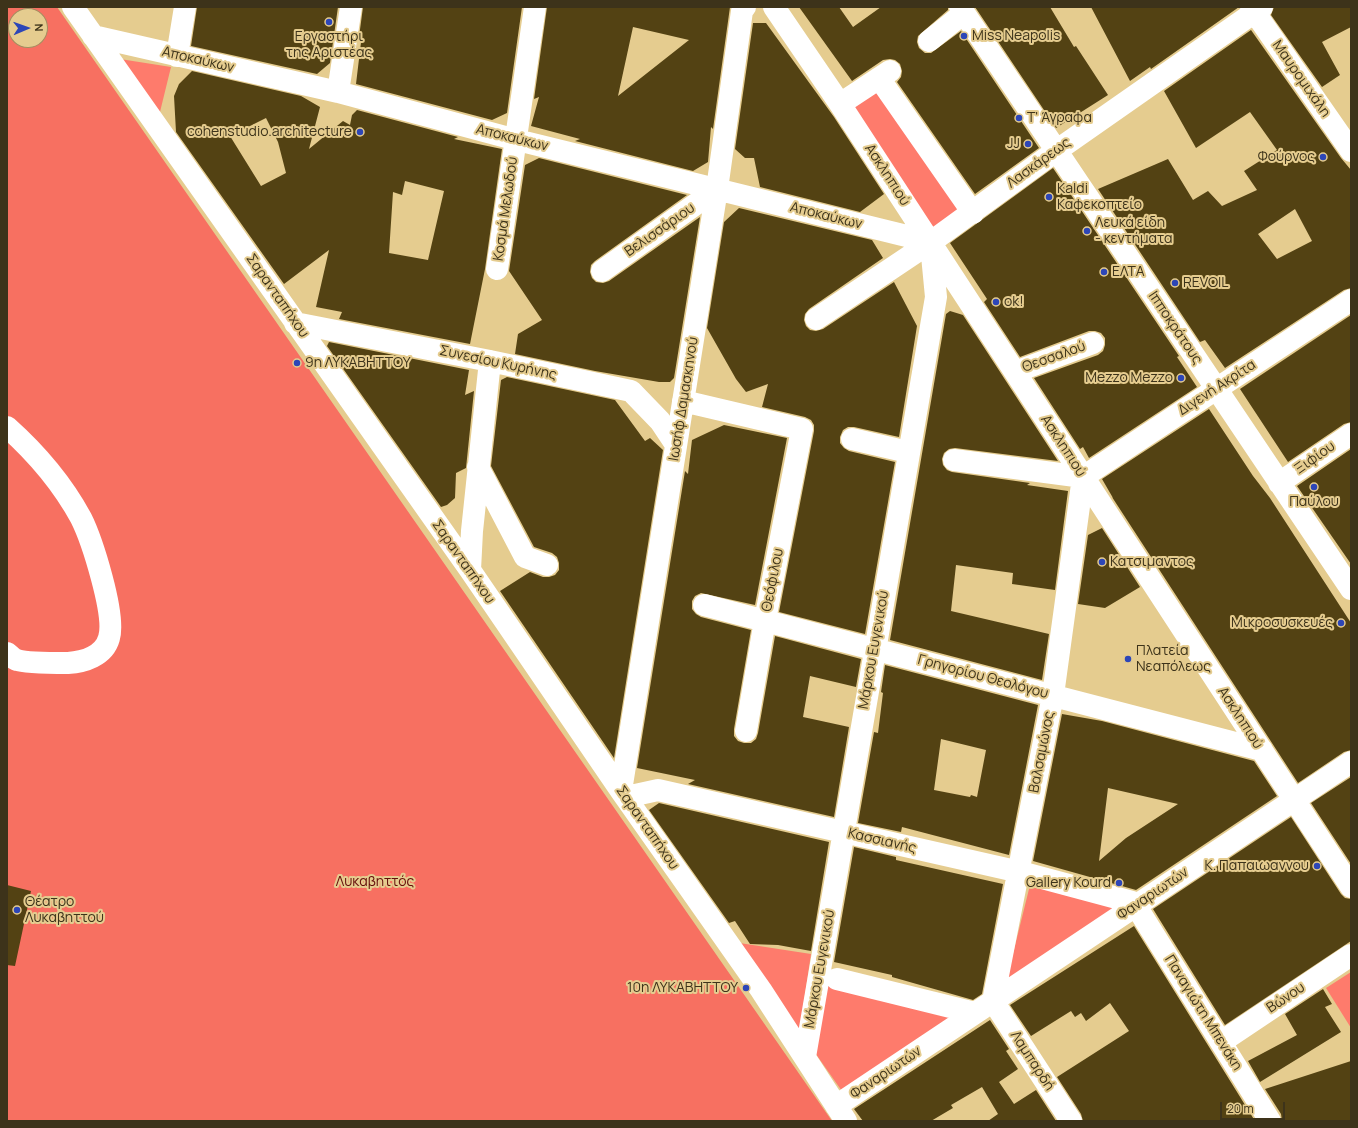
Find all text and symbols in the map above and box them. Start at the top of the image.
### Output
north arrow [8,8,48,48]
marker: Εργαστήρι της Αριστέας [324,17,334,27]
text: N [32,23,47,32]
place label: Miss Neapolis [972,28,1060,44]
place label: Εργαστήρι της Αριστέας [286,29,372,62]
marker: Miss Neapolis [959,31,969,41]
street label: Μαυρομιχάλη [1268,37,1334,121]
street label: Αποκαύκων [160,44,236,76]
place label: Τ' Άγραφα [1027,110,1092,126]
marker: Τ' Άγραφα [1014,113,1024,123]
street label: Αποκαύκων [474,121,550,155]
place label: cohenstudio.architecture [187,124,352,140]
marker: cohenstudio.architecture [355,127,365,137]
street label: Λασκάρεως [1004,134,1074,192]
place label: JJ [1007,136,1020,152]
marker: JJ [1023,139,1033,149]
street label: Ασκληπιού [861,141,913,209]
place label: Φούρνος [1258,149,1315,165]
marker: Φούρνος [1318,152,1328,162]
street label: Κοσμά Μελωδού [490,156,522,262]
place label: Kaldi Καφεκοπτείο [1057,181,1142,214]
marker: Kaldi Καφεκοπτείο [1044,192,1054,202]
street label: Αποκαύκων [788,199,864,233]
street label: Βελισσάριου [622,200,698,260]
place label: Λευκά είδη - κεντήματα [1095,215,1173,248]
marker: Λευκά είδη - κεντήματα [1082,226,1092,236]
street label: Σαρανταπήχου [242,251,312,341]
place label: ΕΛΤΑ [1112,264,1145,280]
marker: ΕΛΤΑ [1099,267,1109,277]
place label: REVOIL [1183,275,1229,291]
marker: REVOIL [1170,278,1180,288]
street label: Ιπποκράτους [1144,288,1206,368]
place label: ok! [1004,294,1024,310]
marker: ok! [991,297,1001,307]
street label: Ιωσήφ Δαμασκηνού [666,336,702,462]
street label: Θεσσαλού [1020,338,1088,376]
street label: Συνεσίου Κυρήνης [438,342,558,384]
place label: 9η ΛΥΚΑΒΗΤΤΟΥ [305,355,411,371]
street label: Διγενή Ακρίτα [1175,357,1259,419]
marker: 9η ΛΥΚΑΒΗΤΤΟΥ [292,358,302,368]
place label: Mezzo Mezzo [1085,370,1173,386]
marker: Mezzo Mezzo [1176,373,1186,383]
street label: Ασκληπιού [1037,412,1089,480]
street label: Ξιφίου [1292,438,1338,478]
marker: Παύλου [1309,482,1319,492]
place label: Παύλου [1289,494,1339,510]
street label: Σαρανταπήχου [428,517,498,607]
street label: Θεόφιλου [759,547,787,613]
place label: Κατσιμαντος [1110,554,1194,570]
marker: Κατσιμαντος [1097,557,1107,567]
street label: Μάρκου Ευγενικού [855,589,893,711]
place label: Μικροσυσκευές [1231,615,1333,631]
marker: Μικροσυσκευές [1336,618,1346,628]
place label: Πλατεία Νεαπόλεως [1136,643,1211,676]
street label: Γρηγορίου Θεολόγου [916,651,1050,703]
marker: Πλατεία Νεαπόλεως [1123,654,1133,664]
street label: Ασκληπιού [1214,684,1266,752]
street label: Βαλσαμώνος [1026,710,1058,794]
street label: Σαρανταπήχου [612,783,682,873]
street label: Κασσιανής [846,825,918,857]
place label: Κ. Παπαιωαννου [1204,858,1309,874]
marker: Κ. Παπαιωαννου [1312,861,1322,871]
street label: Φαναριωτών [1114,864,1192,924]
park label: Λυκαβηττός [336,874,414,890]
place label: Gallery Kourd [1026,875,1111,891]
marker: Gallery Kourd [1114,878,1124,888]
place label: Θέατρο Λυκαβηττού [25,894,104,926]
marker: Θέατρο Λυκαβηττού [12,905,22,915]
street label: Μάρκου Ευγενικού [801,908,839,1030]
street label: Παναγιώτη Μπενάκη [1161,952,1245,1074]
street label: Βώνου [1264,979,1308,1017]
place label: 10η ΛΥΚΑΒΗΤΤΟΥ [627,980,738,996]
marker: 10η ΛΥΚΑΒΗΤΤΟΥ [741,983,751,993]
street label: Λαμπαρδή [1006,1028,1058,1094]
street label: Φαναριωτών [847,1043,925,1103]
scale bar [1222,1094,1287,1120]
text: 20 m [1227,1100,1254,1117]

